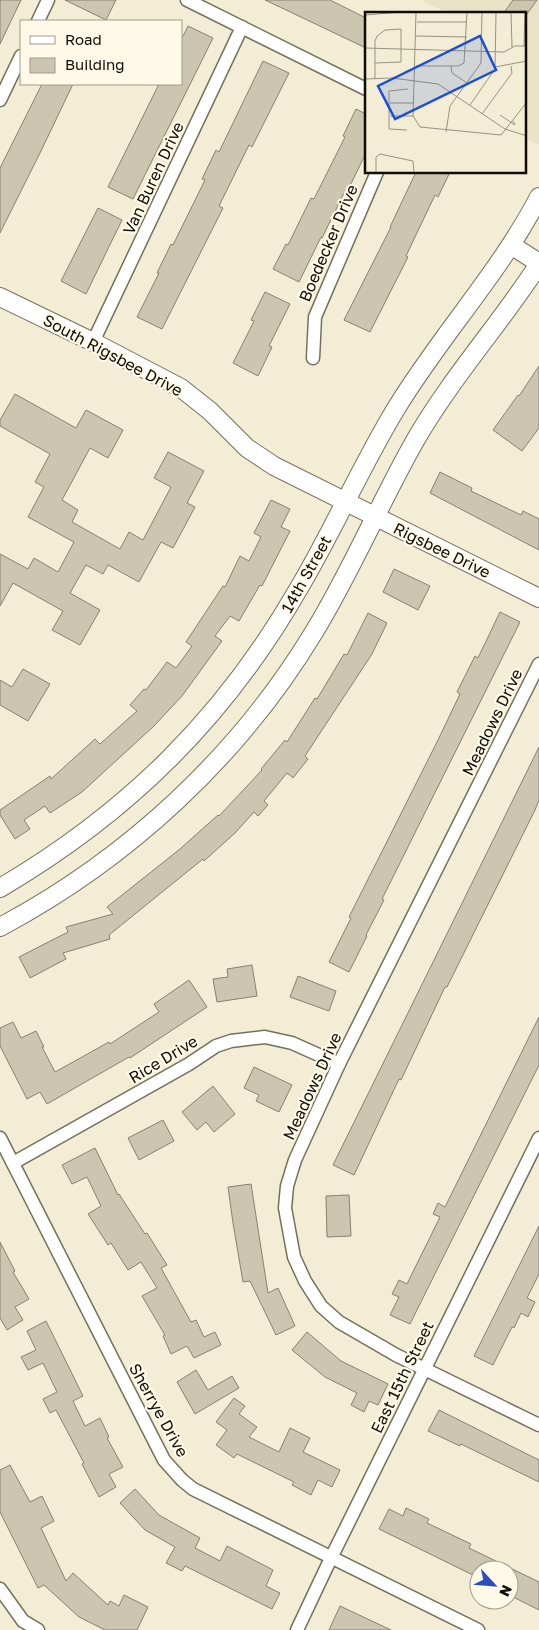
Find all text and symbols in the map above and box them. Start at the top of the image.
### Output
inset map [365,12,526,174]
legend [20,20,182,85]
text: Road [65,30,102,48]
text: Building [65,55,125,73]
street label: Van Buren Drive [118,119,188,237]
street label: Boedecker Drive [294,181,362,305]
street label: South Rigsbee Drive [40,310,186,400]
street label: Rigsbee Drive [390,518,494,582]
street label: 14th Street [277,532,335,616]
street label: Meadows Drive [457,665,527,779]
street label: Meadows Drive [278,1029,346,1143]
street label: Rice Drive [125,1031,201,1087]
street label: East 15th Street [366,1318,438,1436]
street label: Sherrye Drive [125,1360,193,1460]
north arrow [469,1560,519,1610]
text: N [496,1582,516,1599]

